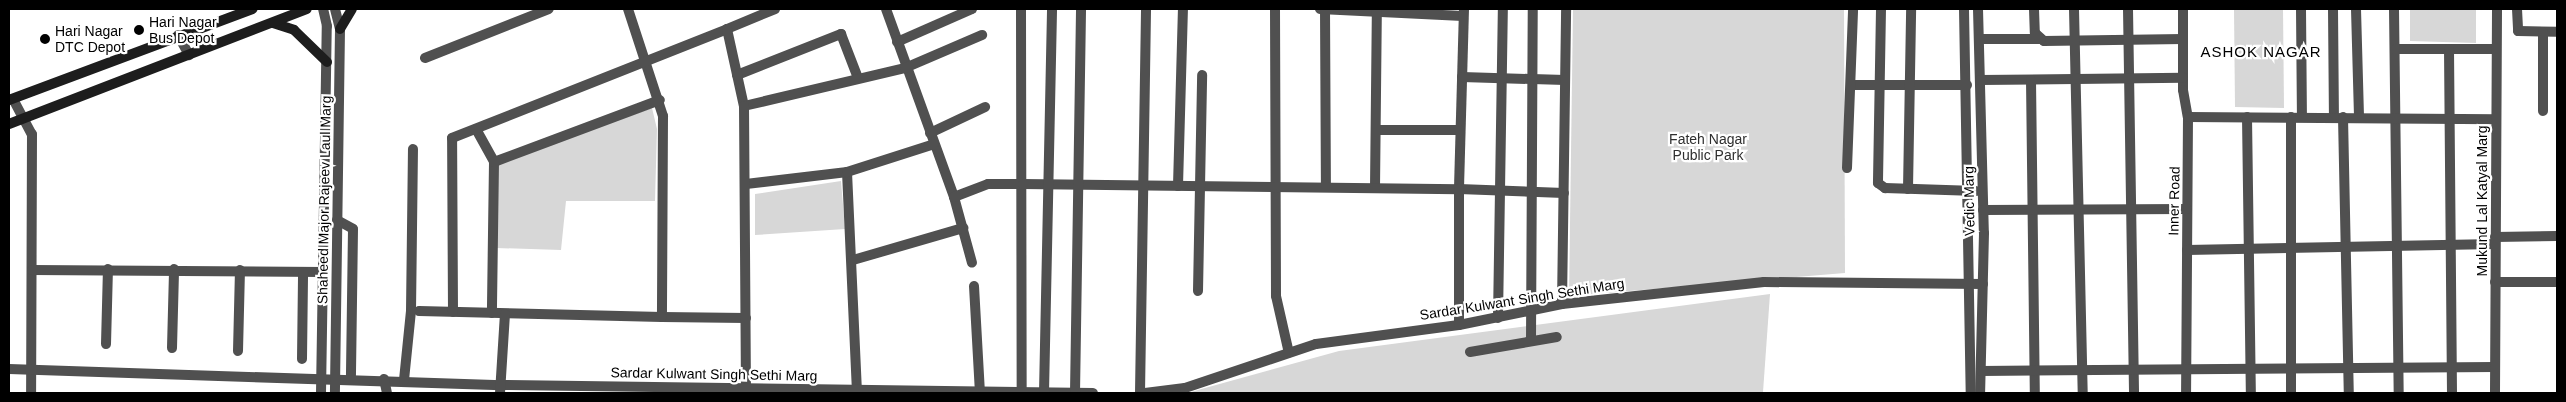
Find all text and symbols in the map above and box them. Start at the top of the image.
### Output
place label: Hari Nagar Bus Depot [149,14,217,46]
place label: Hari Nagar DTC Depot [55,23,125,56]
marker: Hari Nagar Bus Depot [133,24,145,36]
marker: Hari Nagar DTC Depot [39,33,51,45]
district label: ASHOK NAGAR [2199,43,2323,61]
street label: Shaheed Major Rajeev Laul Marg [314,96,334,304]
street label: Mukund Lal Katyal Marg [2474,126,2490,276]
park label: Fateh Nagar Public Park [1669,131,1747,164]
street label: Vedic Marg [1960,166,1978,236]
street label: Inner Road [2165,166,2183,236]
street label: Sardar Kulwant Singh Sethi Marg [1418,275,1626,323]
street label: Sardar Kulwant Singh Sethi Marg [610,364,818,384]

